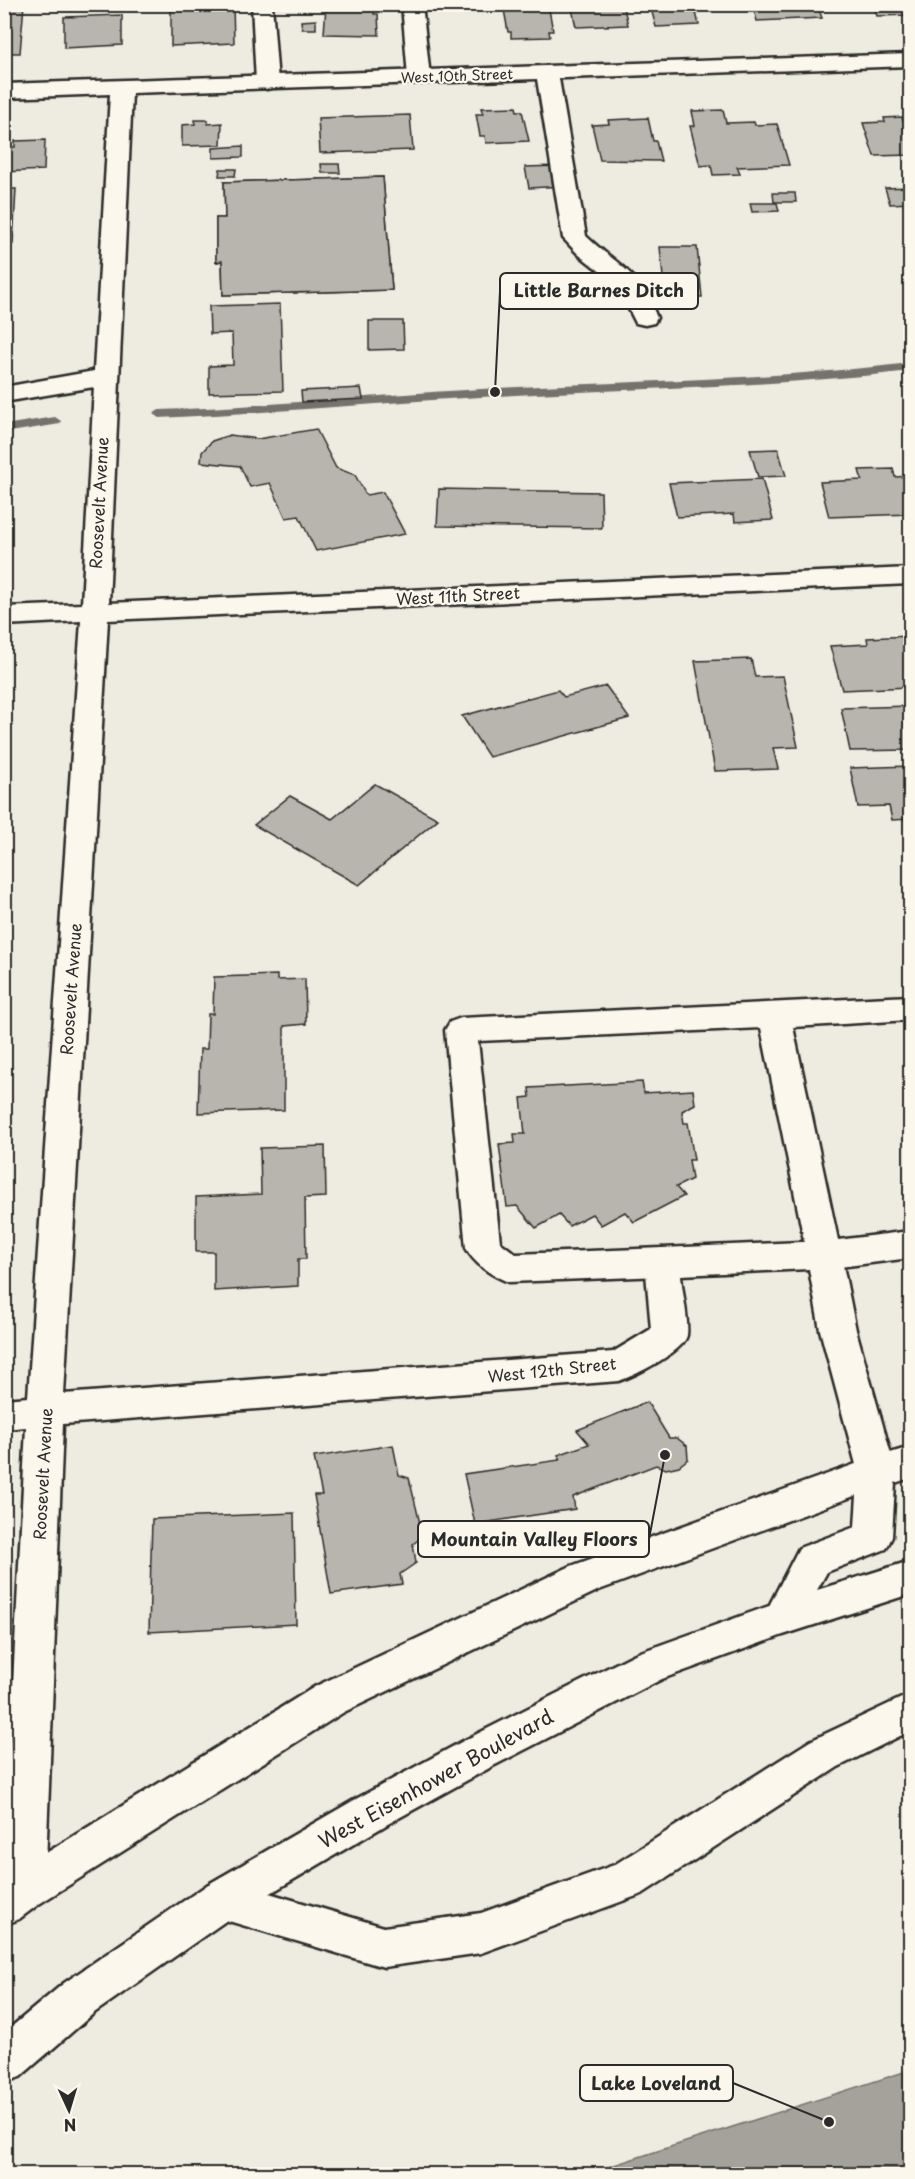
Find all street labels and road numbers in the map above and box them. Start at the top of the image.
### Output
street label: West 10th Street [401,63,514,88]
street label: Roosevelt Avenue [83,436,113,570]
street label: West 11th Street [395,580,521,610]
street label: Roosevelt Avenue [53,922,87,1056]
street label: West 12th Street [486,1350,618,1388]
street label: Roosevelt Avenue [27,1407,57,1541]
street label: West Eisenhower Boulevard [313,1701,558,1855]

